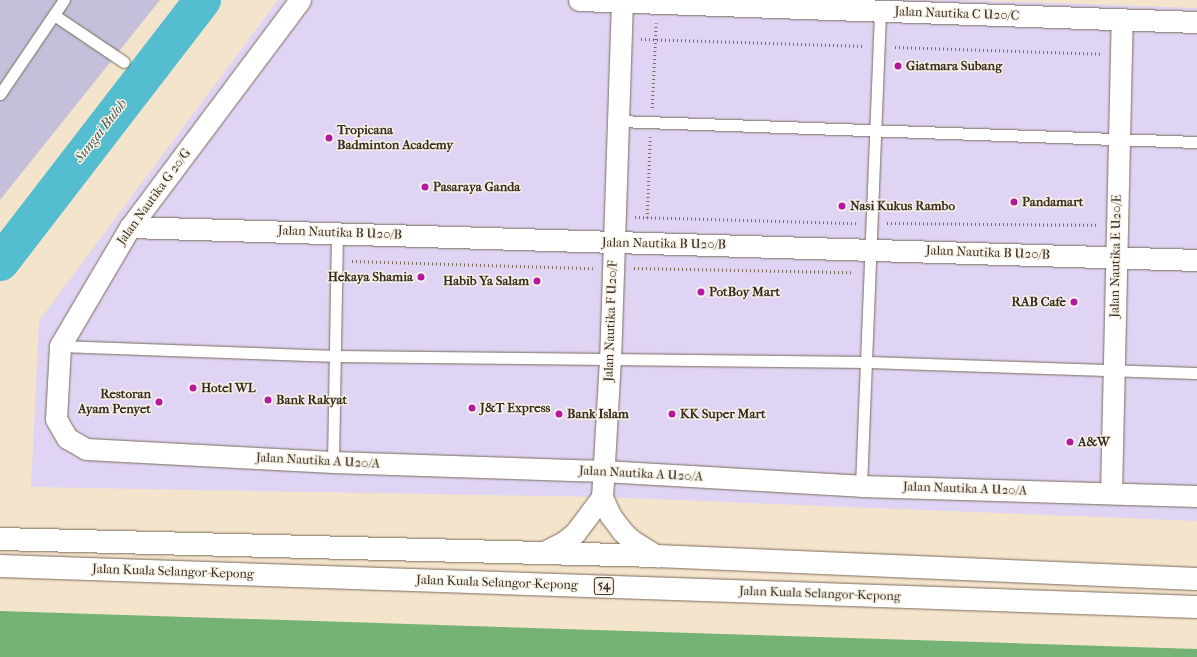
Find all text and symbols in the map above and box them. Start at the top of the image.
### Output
street label: Jalan Nautika C U20/C [894,4,1020,24]
place label: Giatmara Subang [906,58,1002,74]
marker: Giatmara Subang [893,61,903,71]
water label: Sungai Buloh [71,96,131,166]
place label: Tropicana Badminton Academy [337,123,453,154]
marker: Tropicana Badminton Academy [324,133,334,143]
street label: Jalan Nautika G 20/G [114,146,194,248]
place label: Pasaraya Ganda [433,179,520,195]
marker: Pasaraya Ganda [420,182,430,192]
place label: Pandamart [1022,194,1083,210]
street label: Jalan Nautika E U20/E [1107,194,1125,318]
marker: Pandamart [1009,197,1019,207]
place label: Nasi Kukus Rambo [850,198,955,214]
marker: Nasi Kukus Rambo [837,201,847,211]
street label: Jalan Nautika B U20/B [278,223,402,243]
street label: Jalan Nautika B U20/B [602,235,726,253]
street label: Jalan Nautika B U20/B [926,243,1050,263]
street label: Jalan Nautika F U20/F [601,260,621,382]
place label: Hekaya Shamia [328,269,413,285]
marker: Hekaya Shamia [416,272,426,282]
place label: Habib Ya Salam [443,273,529,289]
marker: Habib Ya Salam [532,276,542,286]
place label: PotBoy Mart [709,284,780,300]
marker: PotBoy Mart [696,287,706,297]
place label: RAB Cafe [1012,294,1066,310]
marker: RAB Cafe [1069,297,1079,307]
place label: Hotel WL [201,380,256,396]
marker: Hotel WL [188,383,198,393]
place label: Restoran Ayam Penyet [78,387,151,418]
place label: Bank Rakyat [276,392,347,408]
marker: Bank Rakyat [263,395,273,405]
marker: Restoran Ayam Penyet [154,397,164,407]
place label: J&T Express [480,400,550,416]
marker: J&T Express [467,403,477,413]
place label: Bank Islam [567,406,629,422]
place label: KK Super Mart [680,406,766,422]
marker: Bank Islam [554,409,564,419]
marker: KK Super Mart [667,409,677,419]
place label: A&W [1078,434,1110,450]
marker: A&W [1065,437,1075,447]
street label: Jalan Nautika A U20/A [256,450,380,472]
street label: Jalan Nautika A U20/A [579,463,703,485]
street label: Jalan Nautika A U20/A [903,479,1027,499]
street label: Jalan Kuala Selangor-Kepong [92,561,254,583]
street label: Jalan Kuala Selangor-Kepong [416,572,578,594]
road number: 54 [593,576,615,596]
street label: Jalan Kuala Selangor-Kepong [739,583,901,605]

